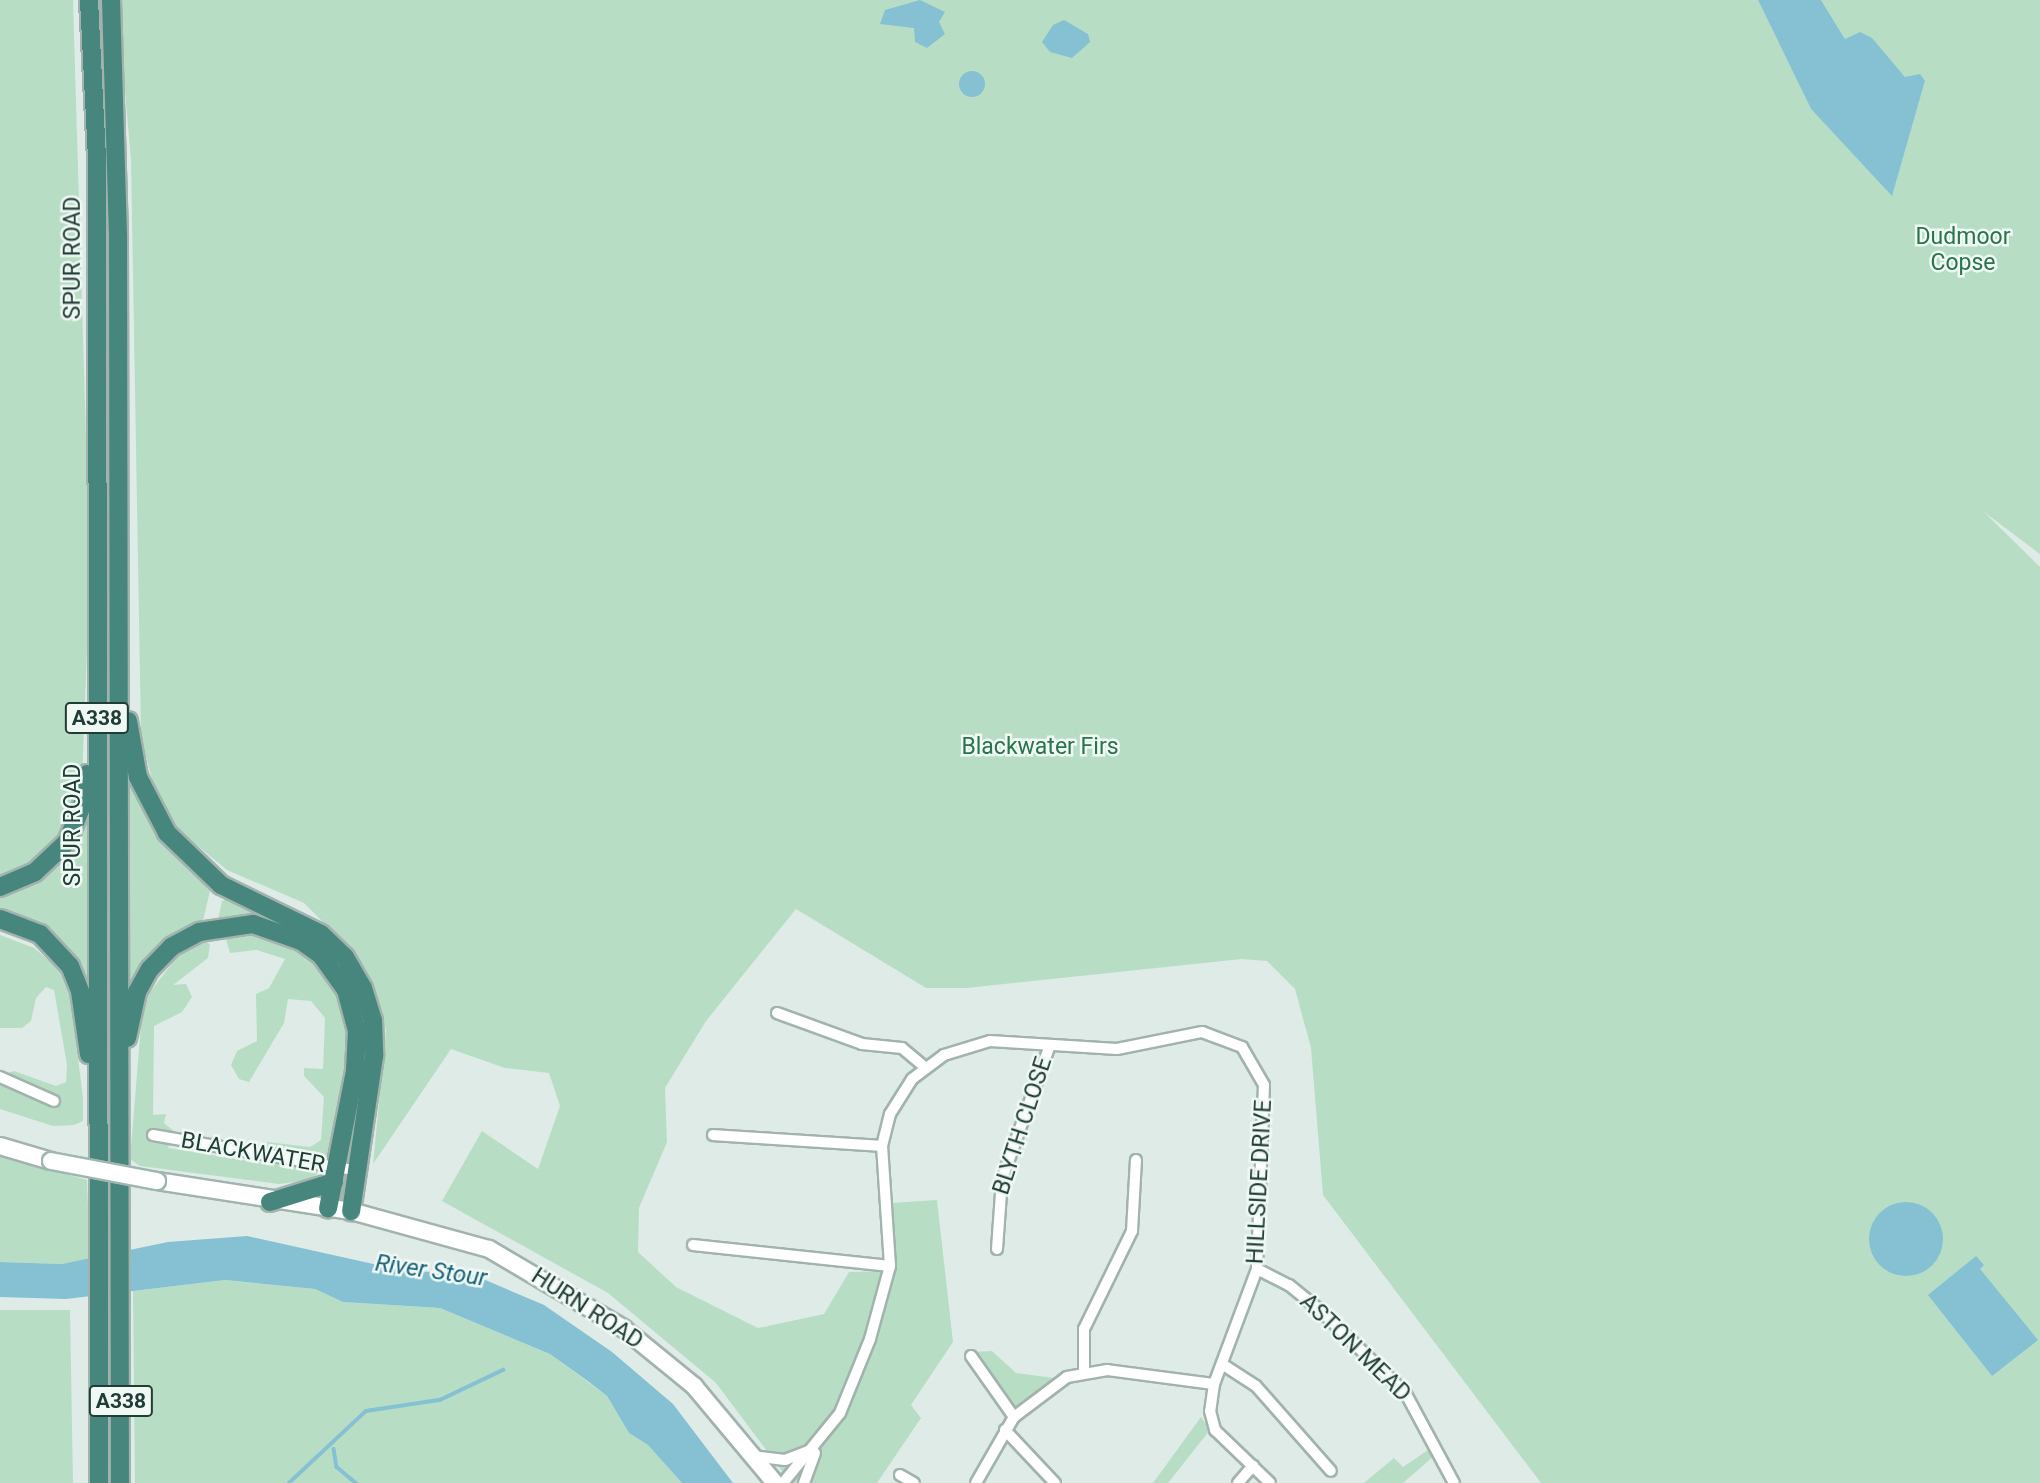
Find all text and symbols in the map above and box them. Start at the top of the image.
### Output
street label: SPUR ROAD [59,197,87,319]
park label: Dudmoor Copse [1916,223,2010,277]
road number: A338 [64,700,130,736]
park label: Blackwater Firs [961,733,1119,761]
street label: SPUR ROAD [59,764,87,886]
street label: BLYTH CLOSE [988,1054,1058,1198]
street label: HILLSIDE DRIVE [1242,1099,1278,1265]
street label: BLACKWATER [179,1127,327,1179]
water label: River Stour [373,1249,489,1293]
street label: HURN ROAD [526,1263,648,1355]
street label: ASTON MEAD [1294,1288,1416,1408]
road number: A338 [88,1384,154,1418]

